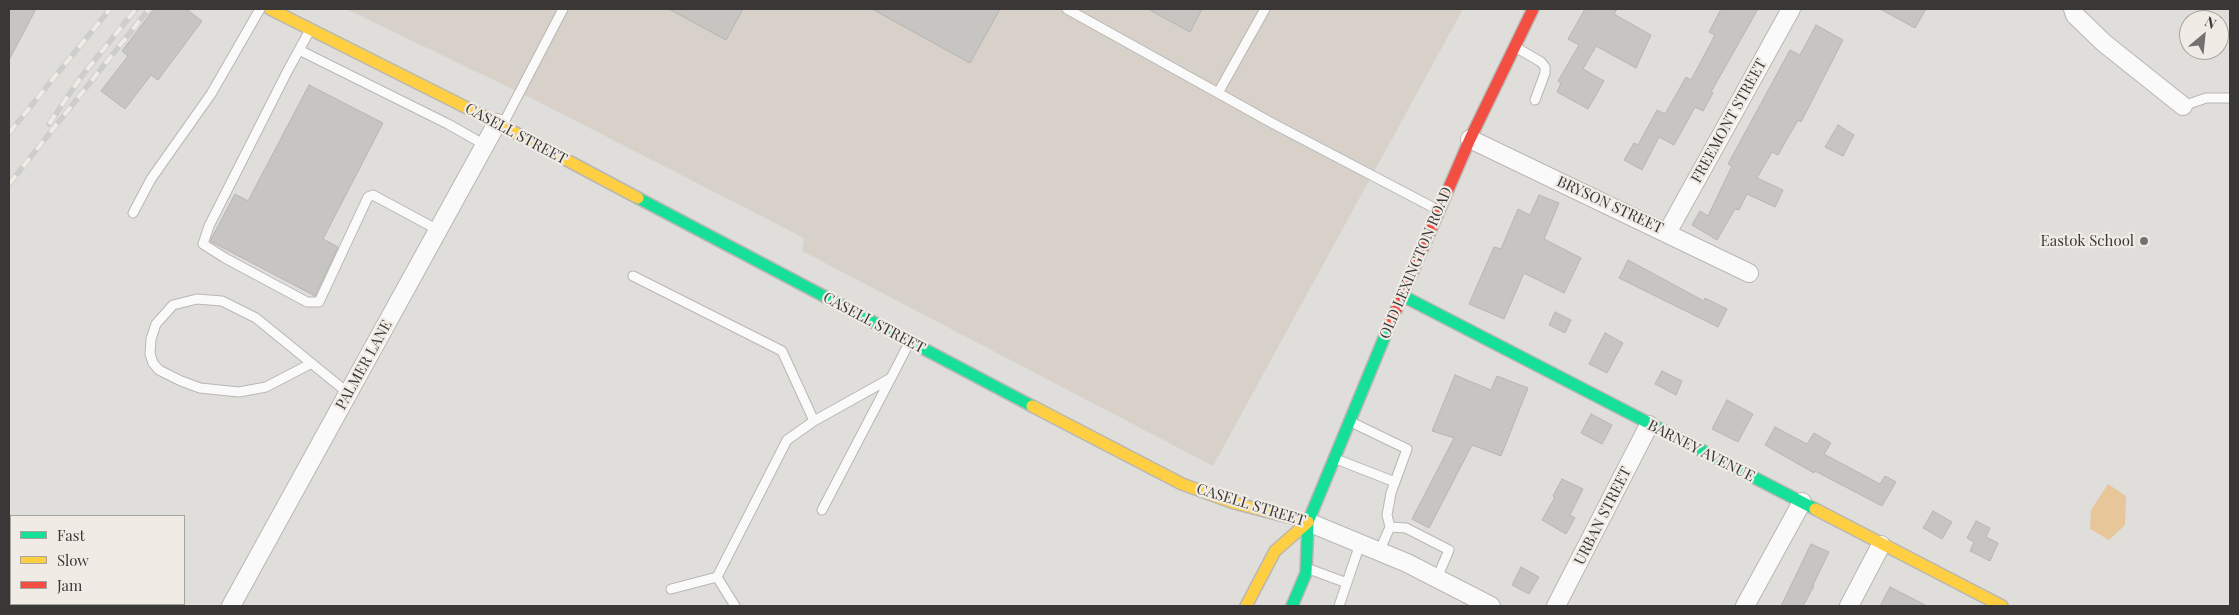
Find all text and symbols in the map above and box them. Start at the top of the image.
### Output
north arrow [2179,10,2229,60]
text: N [2202,11,2220,33]
street label: FREEMONT STREET [1687,56,1771,186]
street label: CASELL STREET [462,100,570,168]
street label: BRYSON STREET [1554,172,1666,238]
street label: OLD LEXINGTON ROAD [1376,184,1456,342]
place label: Eastok School [2041,232,2134,250]
marker: Eastok School [2138,235,2150,247]
street label: CASELL STREET [820,289,928,357]
street label: PALMER LANE [332,317,396,413]
street label: BARNEY AVENUE [1644,416,1758,486]
street label: URBAN STREET [1571,464,1635,568]
street label: CASELL STREET [1194,480,1308,530]
legend [10,515,185,605]
text: Fast [57,525,85,545]
text: Slow [57,550,89,570]
text: Jam [57,575,82,595]

